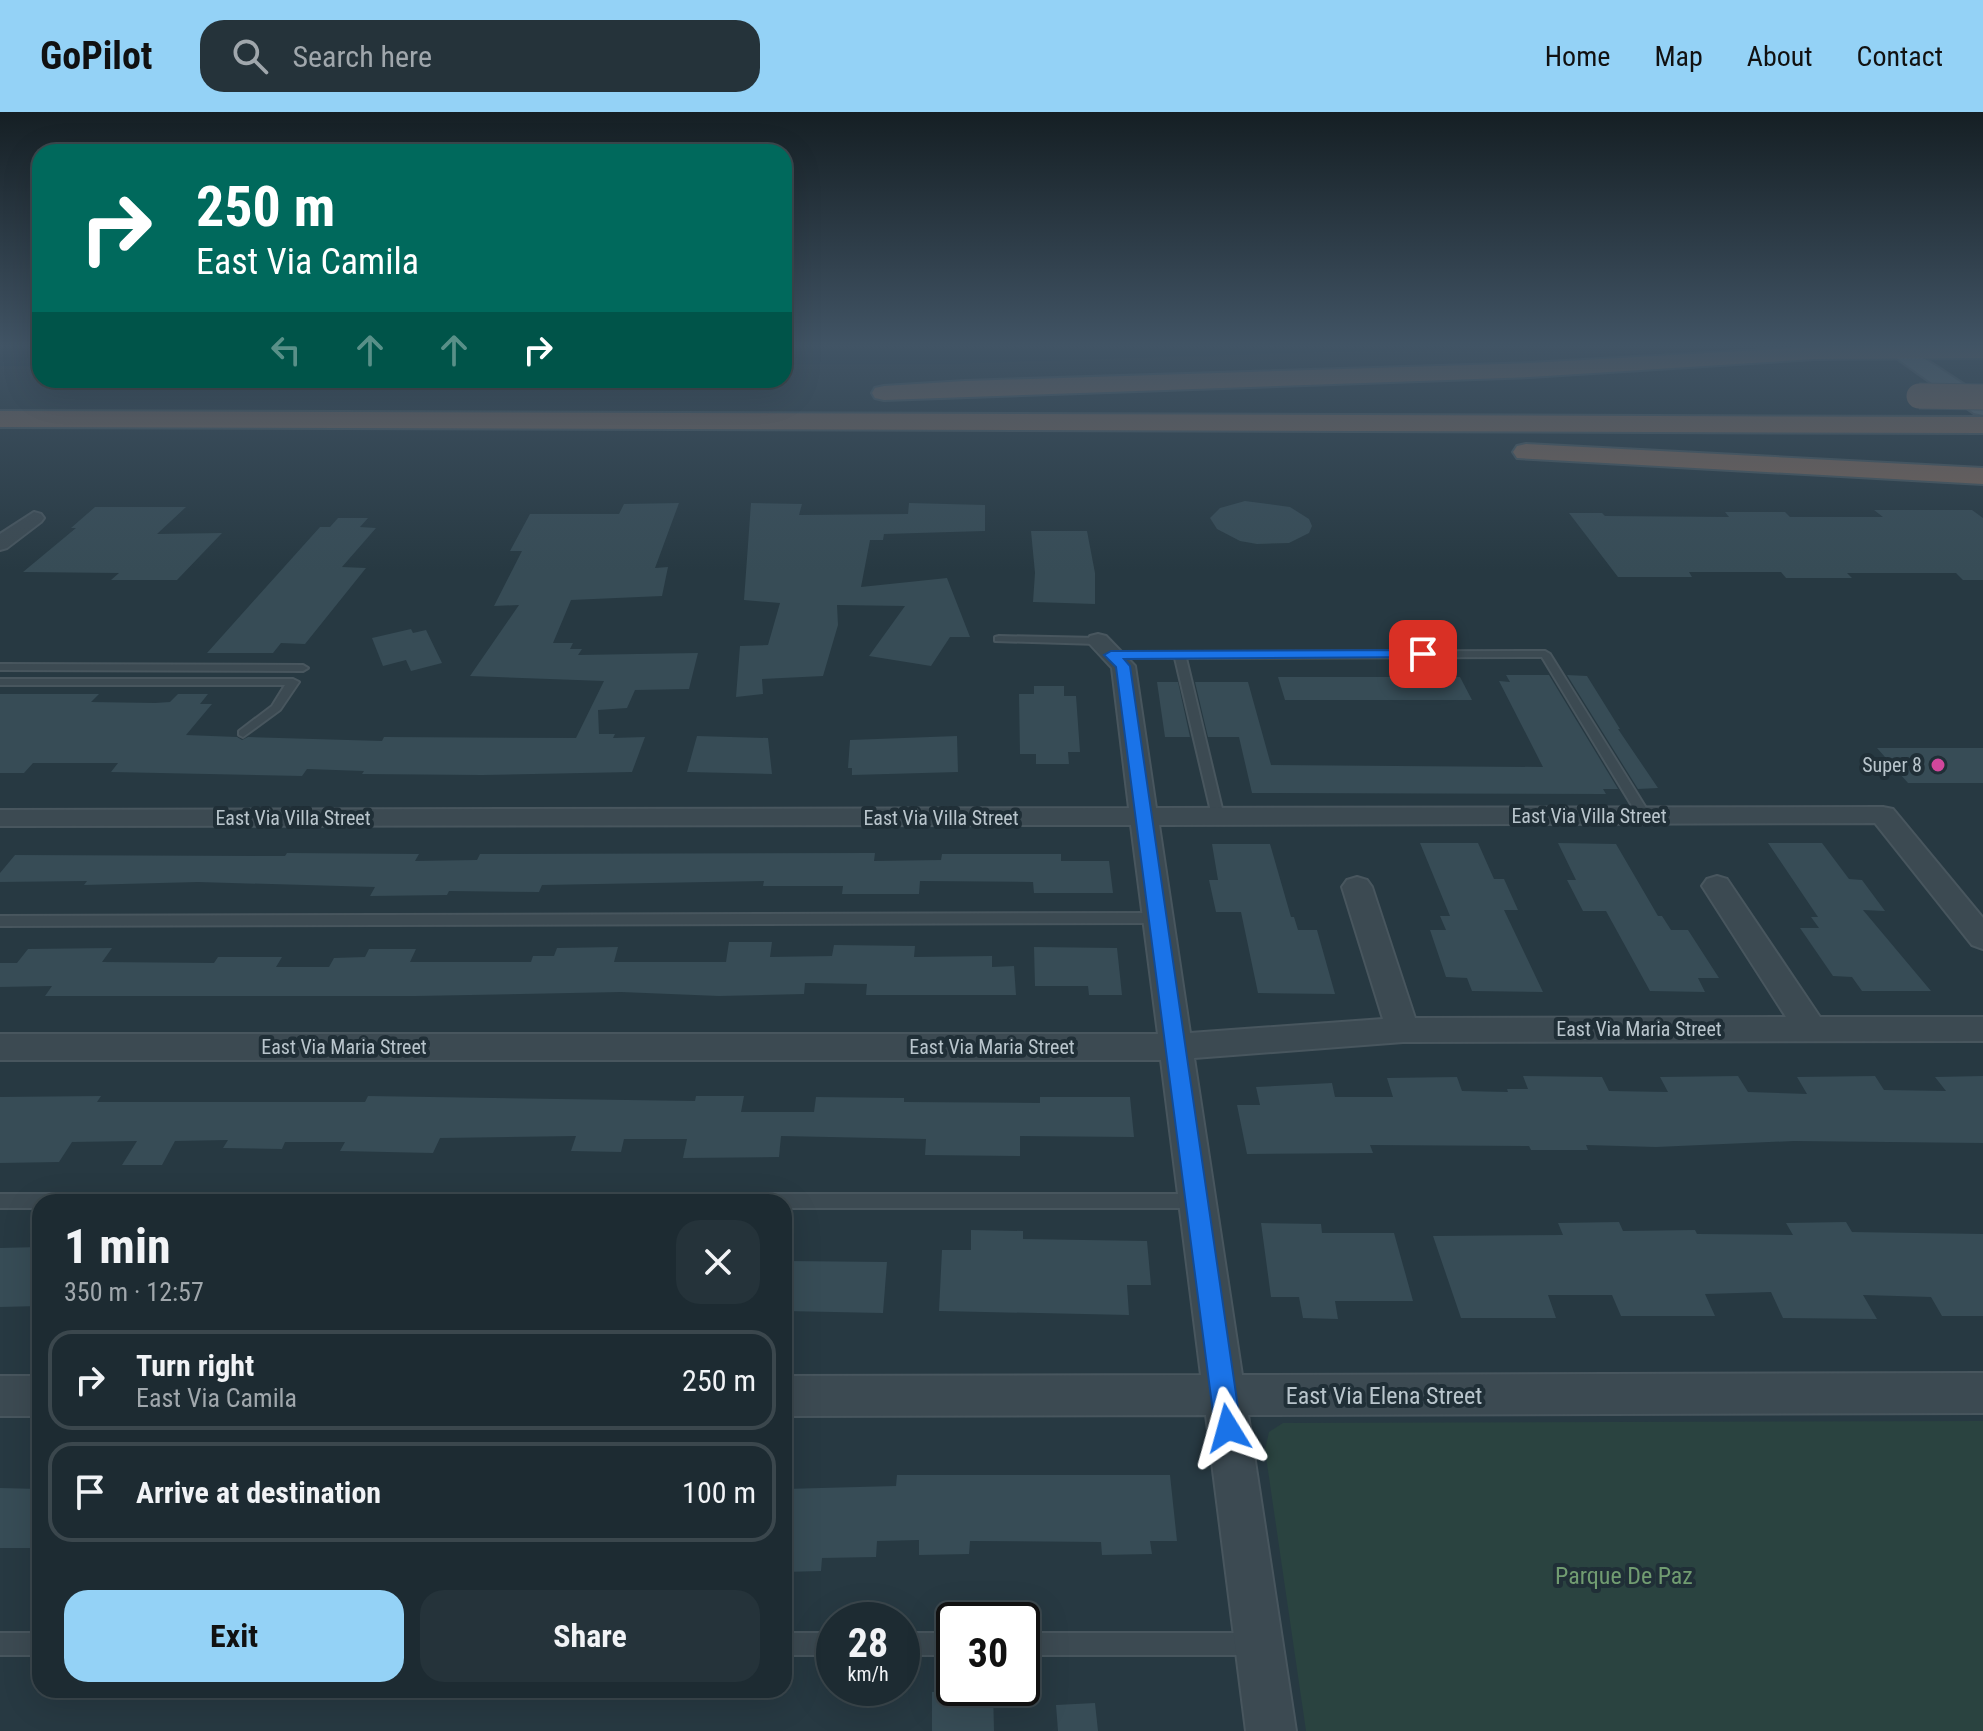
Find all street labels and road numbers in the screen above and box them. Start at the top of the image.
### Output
street label: East Via Villa Street [1511,804,1667,828]
street label: East Via Villa Street [215,806,371,830]
street label: East Via Villa Street [863,806,1019,830]
street label: East Via Maria Street [1556,1017,1722,1041]
street label: East Via Maria Street [261,1035,427,1059]
street label: East Via Maria Street [909,1035,1075,1059]
street label: East Via Elena Street [1286,1382,1482,1410]

